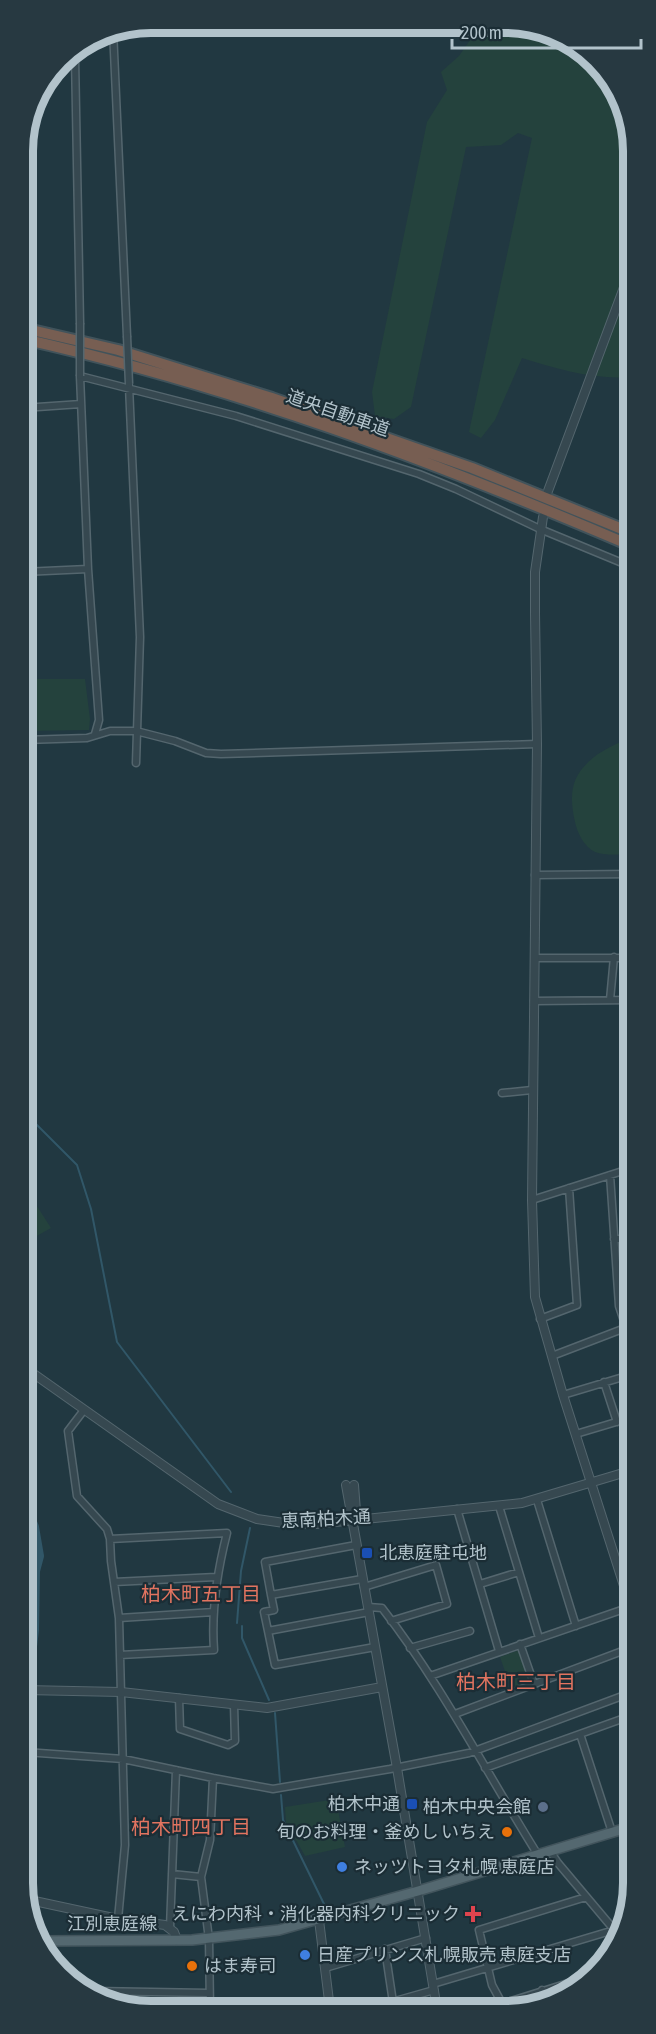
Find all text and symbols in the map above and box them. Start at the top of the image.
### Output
scale bar [452,12,641,50]
text: 200 m [461,22,502,43]
street label: 道央自動車道 [284,385,393,440]
street label: 恵南柏木通 [280,1506,371,1531]
place label: 北恵庭駐屯地 [379,1542,487,1563]
marker: 北恵庭駐屯地 [360,1546,374,1560]
district label: 柏木町五丁目 [141,1582,261,1605]
district label: 柏木町三丁目 [456,1670,576,1693]
place label: 柏木中通 [328,1793,400,1814]
place label: 柏木中央会館 [423,1796,531,1817]
marker: 柏木中通 [405,1797,419,1811]
marker: 柏木中央会館 [536,1800,550,1814]
district label: 柏木町四丁目 [131,1815,251,1838]
place label: 旬のお料理・釜めし いちえ [277,1821,495,1842]
marker: 旬のお料理・釜めし いちえ [500,1825,514,1839]
place label: ネッツトヨタ札幌 恵庭店 [354,1856,554,1877]
marker: ネッツトヨタ札幌 恵庭店 [335,1860,349,1874]
place label: えにわ内科・消化器内科クリニック [172,1903,460,1924]
marker: えにわ内科・消化器内科クリニック [464,1905,482,1923]
street label: 江別恵庭線 [67,1913,157,1934]
place label: 日産プリンス札幌販売 恵庭支店 [317,1944,571,1965]
marker: 日産プリンス札幌販売 恵庭支店 [298,1948,312,1962]
place label: はま寿司 [204,1955,276,1976]
marker: はま寿司 [185,1959,199,1973]

